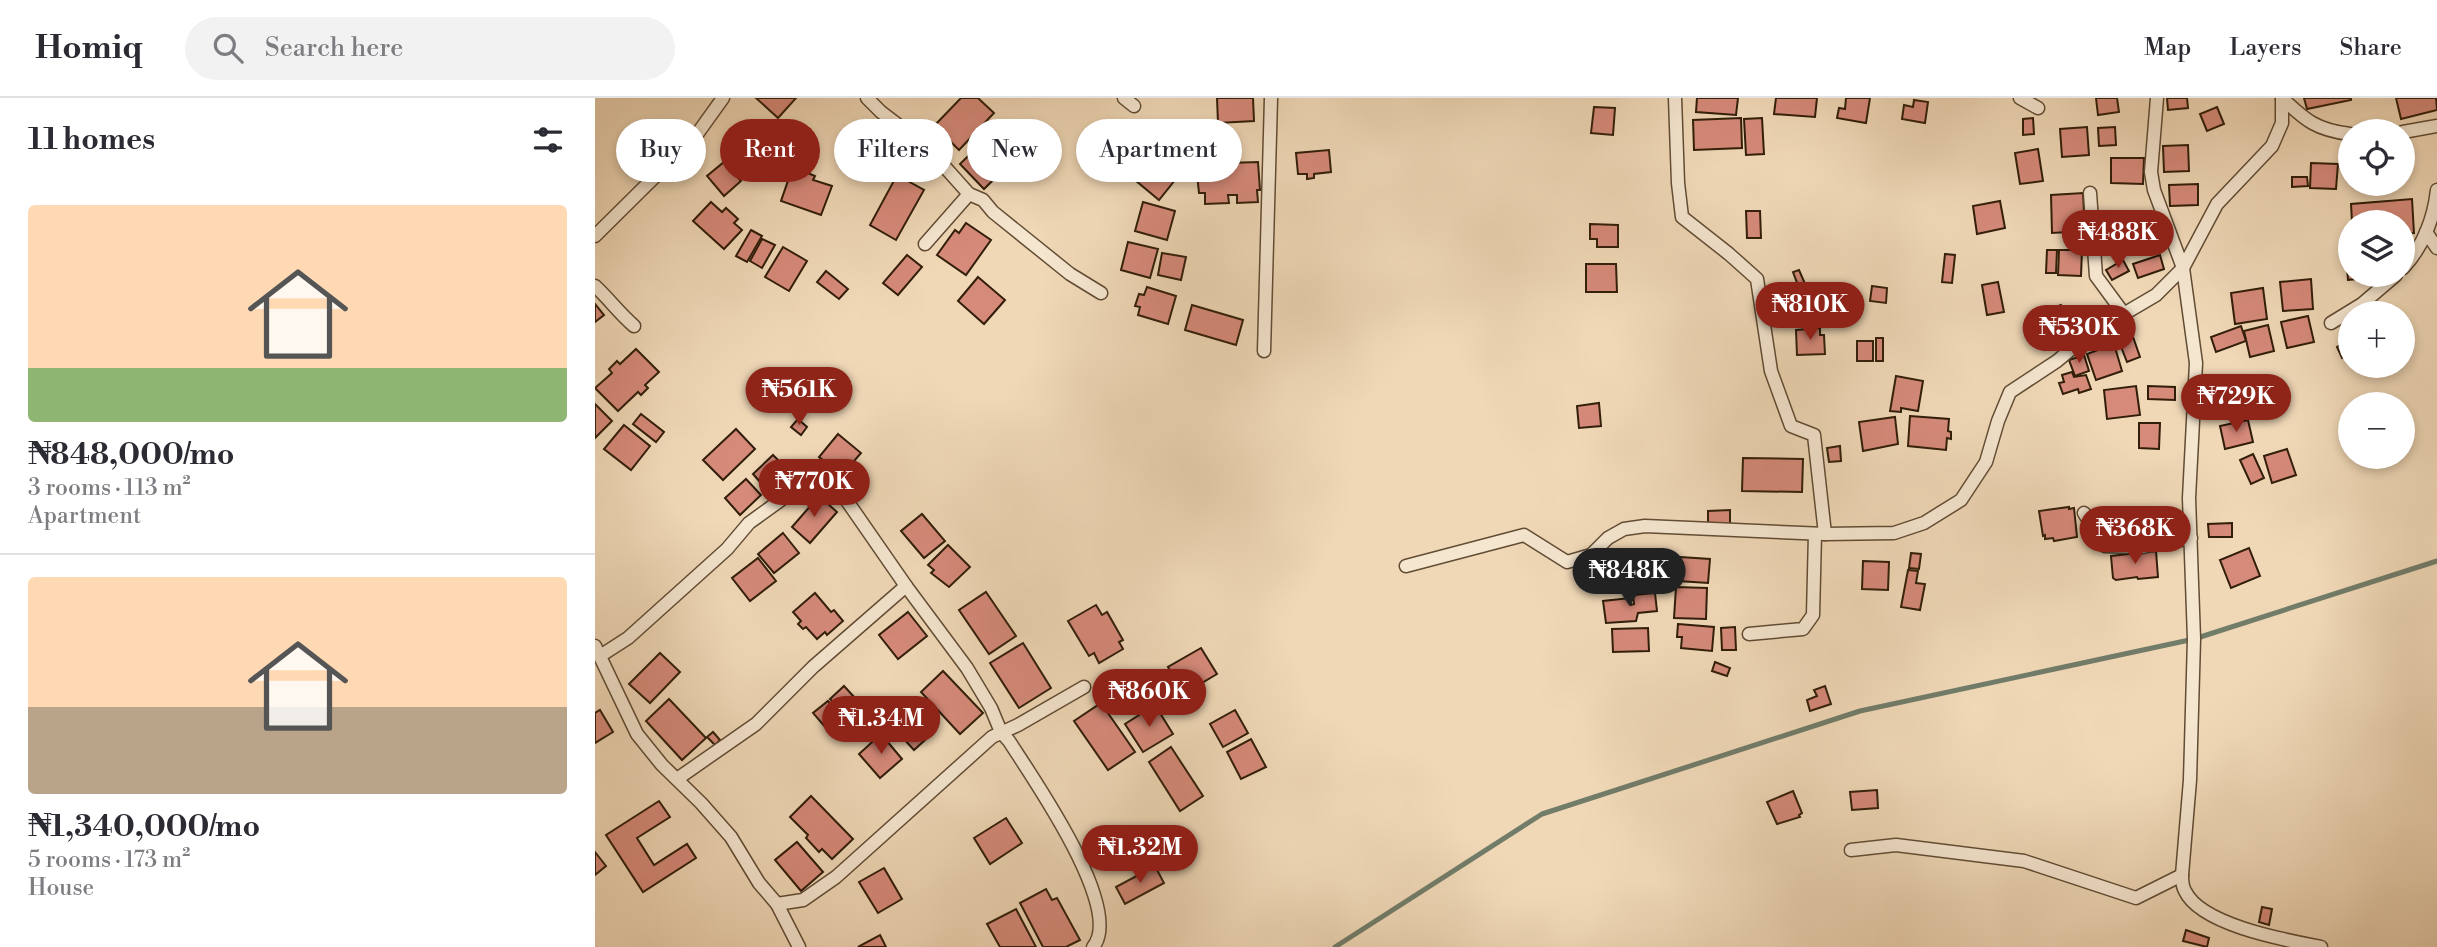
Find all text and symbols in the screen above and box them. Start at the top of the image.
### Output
search box [185,17,675,80]
text: Homiq [35,28,143,69]
icon: search [209,29,247,67]
text: Search here [265,32,403,64]
text: Map [2144,33,2191,63]
text: Layers [2229,33,2301,63]
text: Share [2339,33,2402,63]
chip: Buy [616,119,706,182]
chip: Rent [720,119,820,182]
chip: Filters [834,119,953,182]
chip: New [967,119,1062,182]
chip: Apartment [1076,119,1242,182]
map controls [2338,119,2415,469]
button: locate [2338,119,2415,196]
text: 11 homes [28,121,155,159]
icon: filters [529,121,567,159]
button: layers [2338,210,2415,287]
pin: ₦488K [2069,211,2167,270]
text: ₦488K [2078,219,2158,247]
icon: home [235,251,361,377]
pin: ₦810K [1761,282,1859,342]
text: ₦810K [1771,291,1849,319]
button: + [2338,301,2415,378]
pin: ₦530K [2030,306,2128,365]
text: ₦530K [2039,314,2119,342]
pin: ₦561K [750,368,848,427]
pin: ₦729K [2187,374,2285,434]
text: ₦561K [762,376,836,404]
text: ₦729K [2197,383,2275,411]
button: − [2338,392,2415,469]
text: ₦848,000/mo [28,436,234,474]
pin: ₦770K [765,460,863,519]
text: ₦770K [775,468,853,496]
text: 3 rooms · 113 m² [28,474,191,502]
text: Apartment [28,502,141,530]
pin: ₦368K [2086,506,2184,566]
text: ₦368K [2096,515,2174,543]
pin: ₦848K [1580,548,1678,608]
text: ₦848K [1589,557,1669,585]
icon: home [235,623,361,749]
pin: ₦860K [1100,670,1198,729]
text: ₦860K [1108,678,1190,706]
pin: ₦1.34M [824,696,938,756]
text: ₦1.34M [838,705,924,733]
text: ₦1,340,000/mo [28,808,260,846]
pin: ₦1.32M [1083,826,1197,885]
text: ₦1.32M [1098,834,1182,862]
text: 5 rooms · 173 m² [28,846,190,874]
text: House [28,874,94,902]

